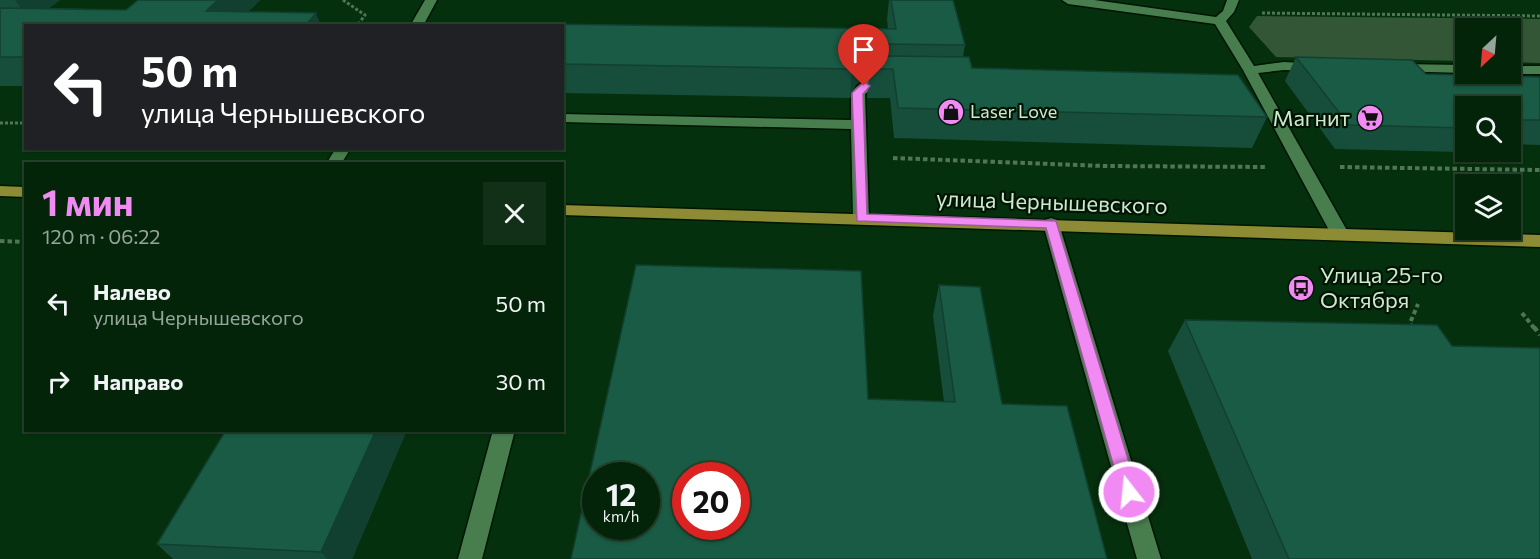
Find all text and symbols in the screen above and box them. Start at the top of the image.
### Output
north arrow [1455,18,1521,84]
map controls [1455,18,1521,240]
pin [838,24,889,86]
icon: arrive [847,33,880,66]
text: 50 m [141,44,238,96]
icon: left [42,48,120,126]
text: улица Чернышевского [141,96,425,129]
button: search [1455,96,1521,162]
shop icon: Laser Love [936,97,966,127]
place label: Laser Love [970,100,1057,122]
supermarket icon: Магнит [1355,103,1385,133]
place label: Магнит [1273,104,1350,131]
button: layers [1455,174,1521,240]
text: 1 мин [42,179,134,223]
button: close [483,182,546,245]
street label: улица Чернышевского [936,184,1168,219]
text: 120 m · 06:22 [42,224,160,248]
place label: Улица 25-го Октября [1320,261,1443,313]
bus stop icon: Улица 25-го Октября [1286,273,1316,303]
text: Налево [93,278,171,305]
icon: left [42,287,75,320]
text: 50 m [496,290,546,317]
text: улица Чернышевского [93,305,304,329]
icon: right [42,365,75,398]
text: Направо [93,368,183,395]
text: 30 m [496,368,546,395]
position arrow [1097,460,1161,524]
speed limit sign: 20 [672,462,750,540]
text: 12 [606,475,636,512]
text: km/h [603,507,639,525]

